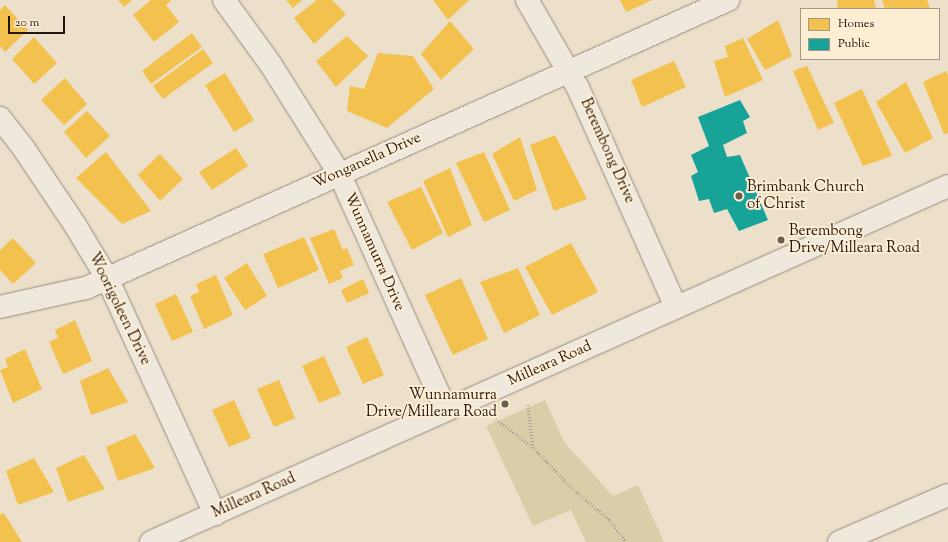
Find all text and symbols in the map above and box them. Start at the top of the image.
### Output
scale bar [10,8,67,34]
legend [800,8,940,60]
text: 20 m [15,14,39,32]
text: Homes [838,15,874,33]
text: Public [838,35,870,53]
street label: Berembong Drive [576,96,638,206]
street label: Wonganella Drive [310,129,424,193]
place label: Brimbank Church of Christ [747,178,864,213]
street label: Wunnamurra Drive [340,190,408,314]
marker: Brimbank Church of Christ [734,191,744,201]
place label: Berembong Drive/Milleara Road [789,222,920,257]
marker: Berembong Drive/Milleara Road [776,235,786,245]
street label: Woorigoleen Drive [84,250,154,368]
street label: Milleara Road [505,338,595,390]
place label: Wunnamurra Drive/Milleara Road [366,386,497,421]
marker: Wunnamurra Drive/Milleara Road [500,399,510,409]
street label: Milleara Road [209,470,299,522]

